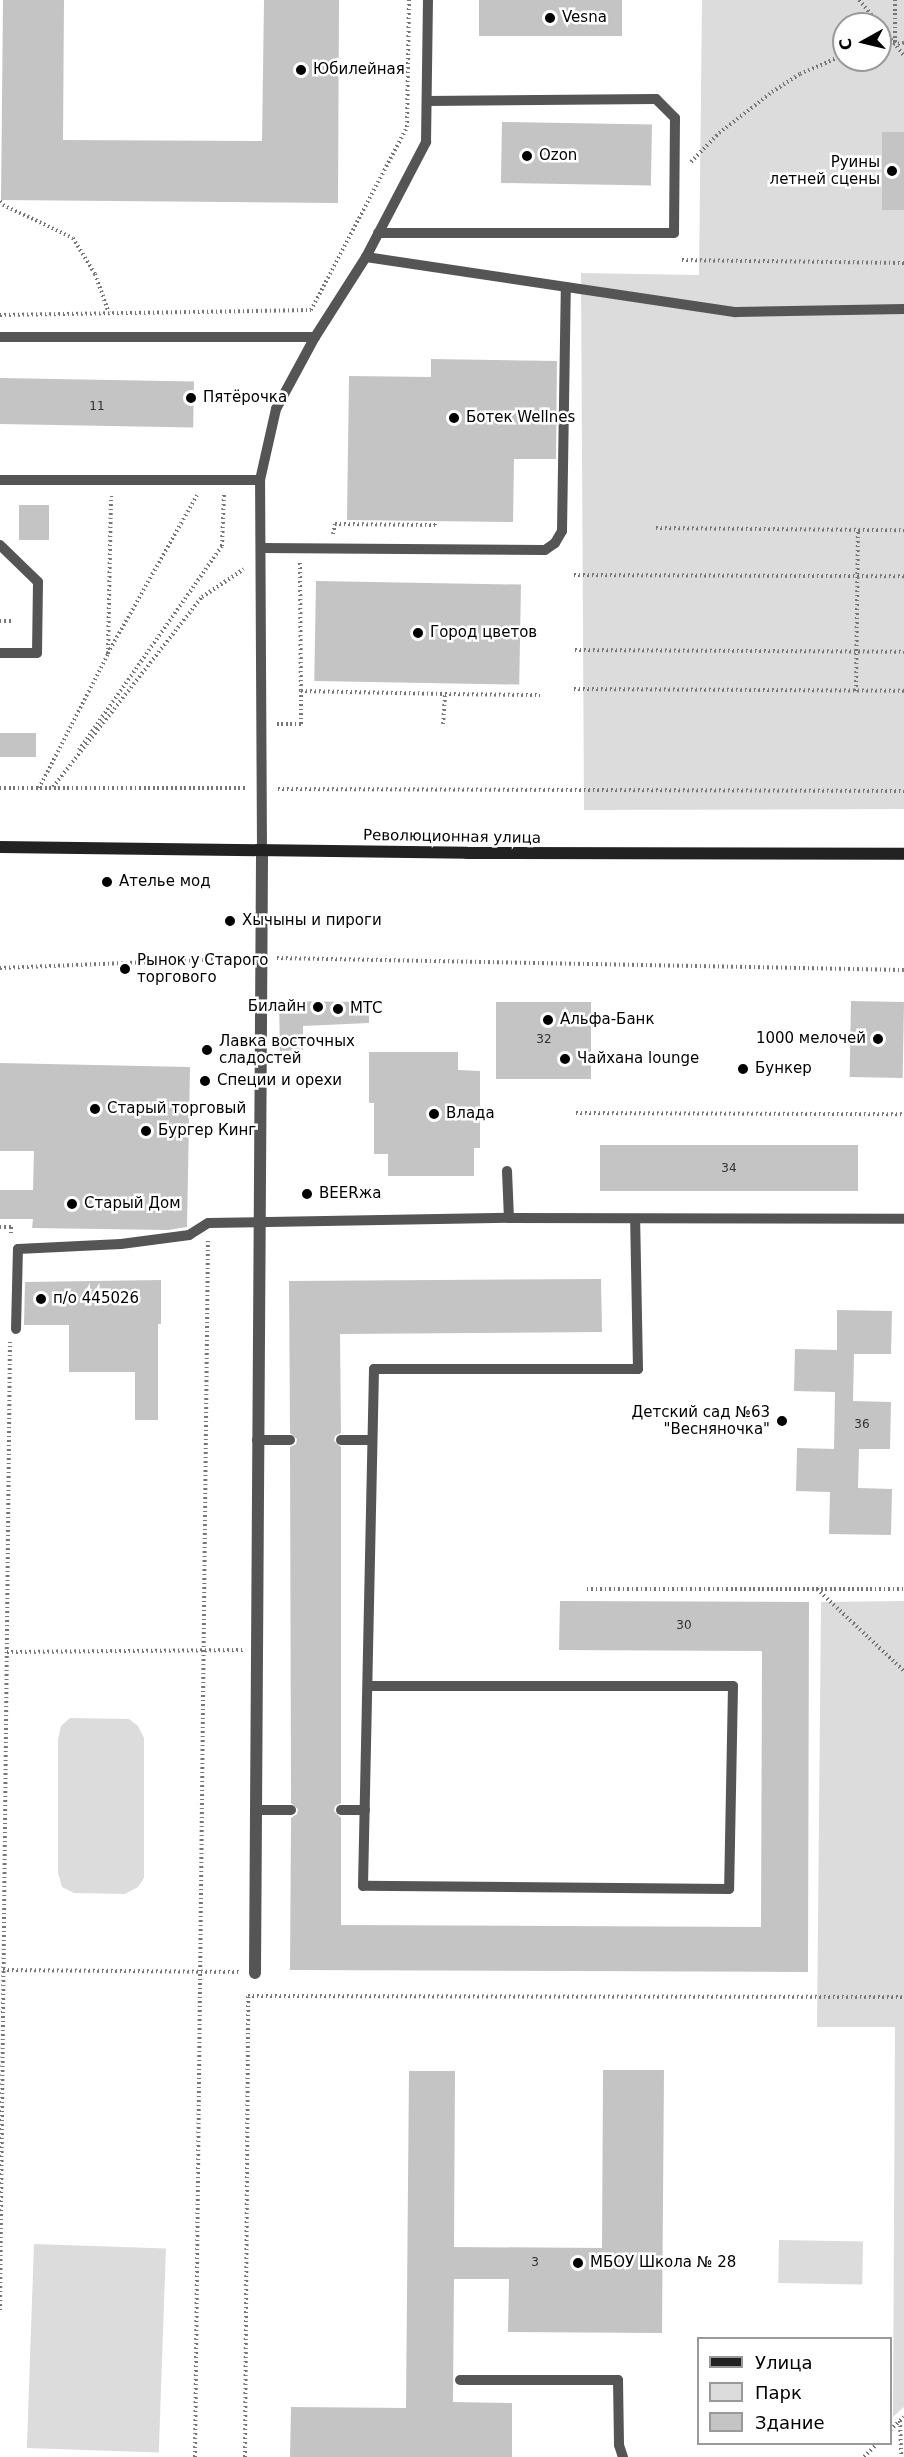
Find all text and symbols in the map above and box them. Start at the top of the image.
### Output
place label: Vesna [562,9,607,27]
marker: Vesna [543,11,557,25]
north arrow [832,12,892,72]
text: С [835,37,856,51]
place label: Юбилейная [313,61,405,79]
marker: Юбилейная [294,63,308,77]
place label: Ozon [539,147,577,165]
marker: Ozon [520,149,534,163]
place label: Руины летней сцены [770,153,880,188]
marker: Руины летней сцены [885,164,899,178]
place label: Пятёрочка [203,389,287,407]
marker: Пятёрочка [184,391,198,405]
house number: 11 [89,400,105,414]
place label: Ботек Wellnes [466,409,575,427]
marker: Ботек Wellnes [447,411,461,425]
place label: Город цветов [430,624,537,642]
marker: Город цветов [411,626,425,640]
street label: Революционная улица [363,826,541,848]
place label: Ателье мод [119,873,211,891]
marker: Ателье мод [100,875,114,889]
place label: Хычыны и пироги [242,912,382,930]
marker: Хычыны и пироги [223,914,237,928]
place label: Рынок у Старого торгового [137,951,269,986]
marker: Рынок у Старого торгового [118,962,132,976]
place label: Билайн [248,998,306,1016]
marker: Билайн [311,1000,325,1014]
place label: МТС [350,1000,383,1018]
marker: МТС [331,1002,345,1016]
place label: Альфа-Банк [560,1011,654,1029]
marker: Альфа-Банк [541,1013,555,1027]
place label: 1000 мелочей [756,1030,866,1048]
place label: Лавка восточных сладостей [219,1032,355,1067]
marker: 1000 мелочей [871,1032,885,1046]
house number: 32 [536,1033,552,1047]
marker: Лавка восточных сладостей [200,1043,214,1057]
place label: Чайхана lounge [577,1050,699,1068]
marker: Чайхана lounge [558,1052,572,1066]
place label: Бункер [755,1060,812,1078]
marker: Бункер [736,1062,750,1076]
place label: Специи и орехи [217,1072,342,1090]
marker: Специи и орехи [198,1074,212,1088]
place label: Старый торговый [107,1100,246,1118]
marker: Старый торговый [88,1102,102,1116]
place label: Влада [446,1105,495,1123]
marker: Влада [427,1107,441,1121]
place label: Бургер Кинг [158,1122,256,1140]
marker: Бургер Кинг [139,1124,153,1138]
house number: 34 [721,1162,737,1176]
place label: BEERжа [319,1185,381,1203]
marker: BEERжа [300,1187,314,1201]
place label: Старый Дом [84,1195,180,1213]
marker: Старый Дом [65,1197,79,1211]
place label: п/о 445026 [53,1290,139,1308]
marker: п/о 445026 [34,1292,48,1306]
place label: Детский сад №63 "Весняночка" [631,1403,770,1438]
marker: Детский сад №63 "Весняночка" [775,1414,789,1428]
house number: 36 [854,1418,870,1432]
house number: 30 [676,1619,692,1633]
place label: МБОУ Школа № 28 [590,2254,736,2272]
house number: 3 [531,2256,539,2270]
marker: МБОУ Школа № 28 [571,2256,585,2270]
legend [697,2337,892,2445]
text: Улица [755,2352,812,2373]
text: Парк [755,2382,802,2403]
text: Здание [755,2412,825,2433]

